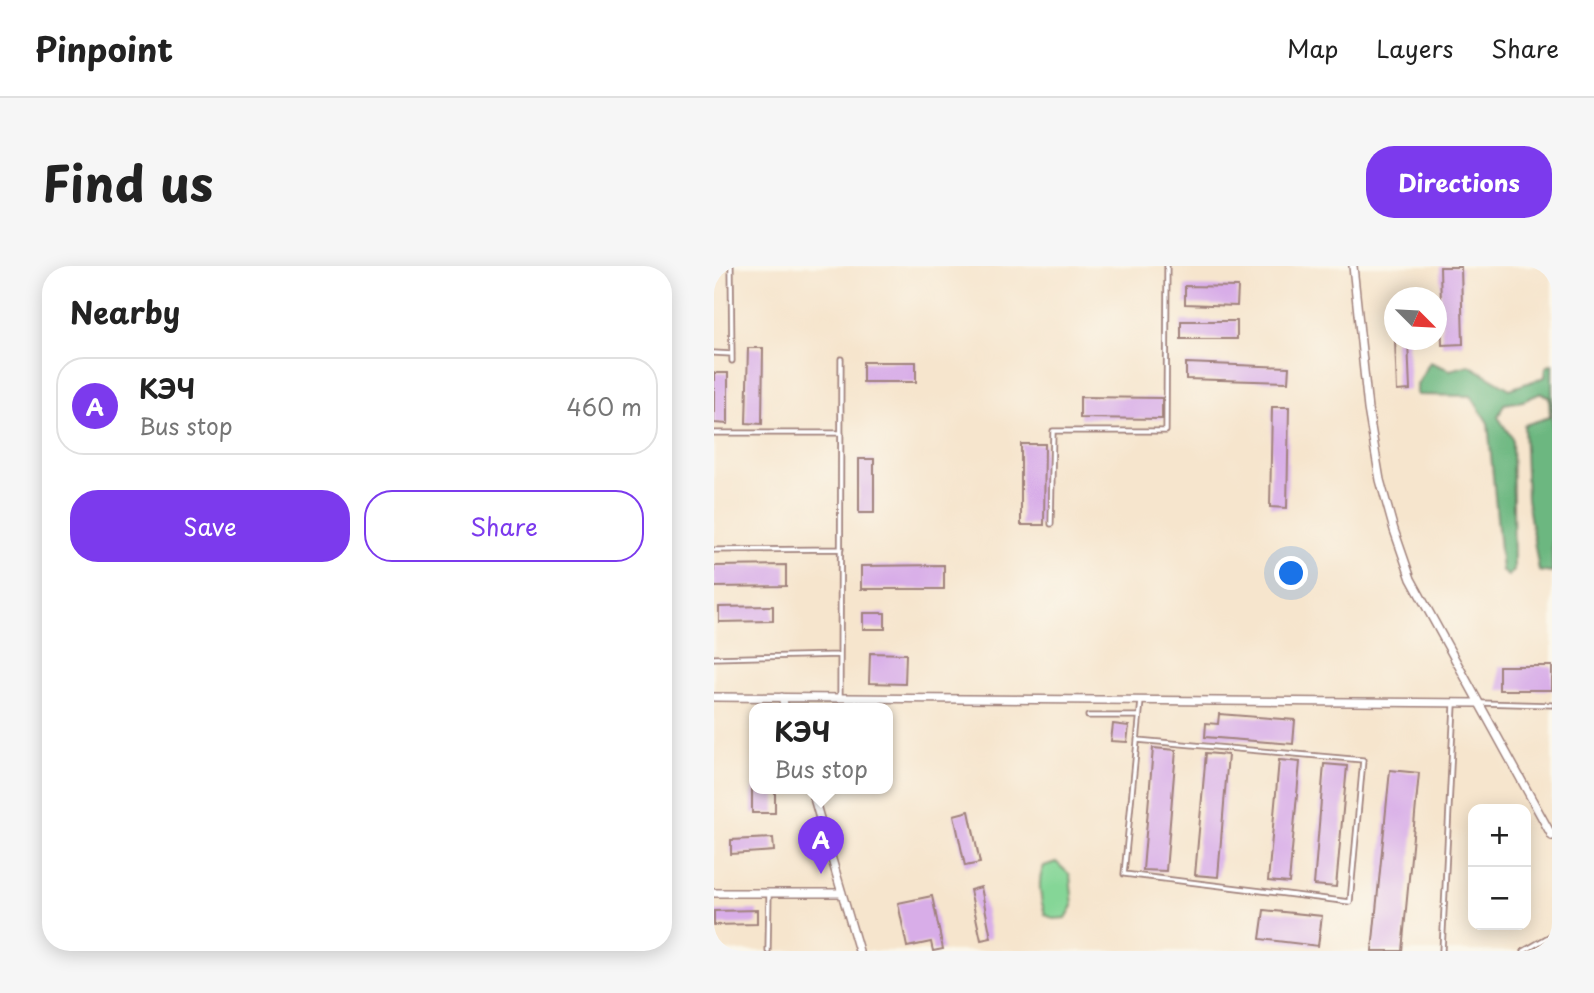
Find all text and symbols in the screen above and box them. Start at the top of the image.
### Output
text: Pinpoint [35,23,173,73]
text: Map [1287,30,1338,66]
text: Layers [1376,30,1453,66]
text: Share [1491,30,1559,66]
text: Find us [42,145,213,219]
button: Directions [1366,146,1552,218]
north arrow [1384,287,1447,350]
text: Nearby [70,289,180,334]
text: КЭЧ [139,369,195,408]
text: A [86,389,104,424]
text: 460 m [567,389,642,424]
text: Bus stop [139,408,233,443]
button: Save [70,490,350,562]
button: Share [364,490,644,562]
your location [1274,556,1308,590]
popup [749,703,893,794]
text: КЭЧ [774,712,831,751]
text: Bus stop [774,751,868,786]
map controls [1468,804,1531,930]
button: + [1468,804,1531,867]
pin: A [798,816,844,874]
button: − [1468,867,1531,930]

